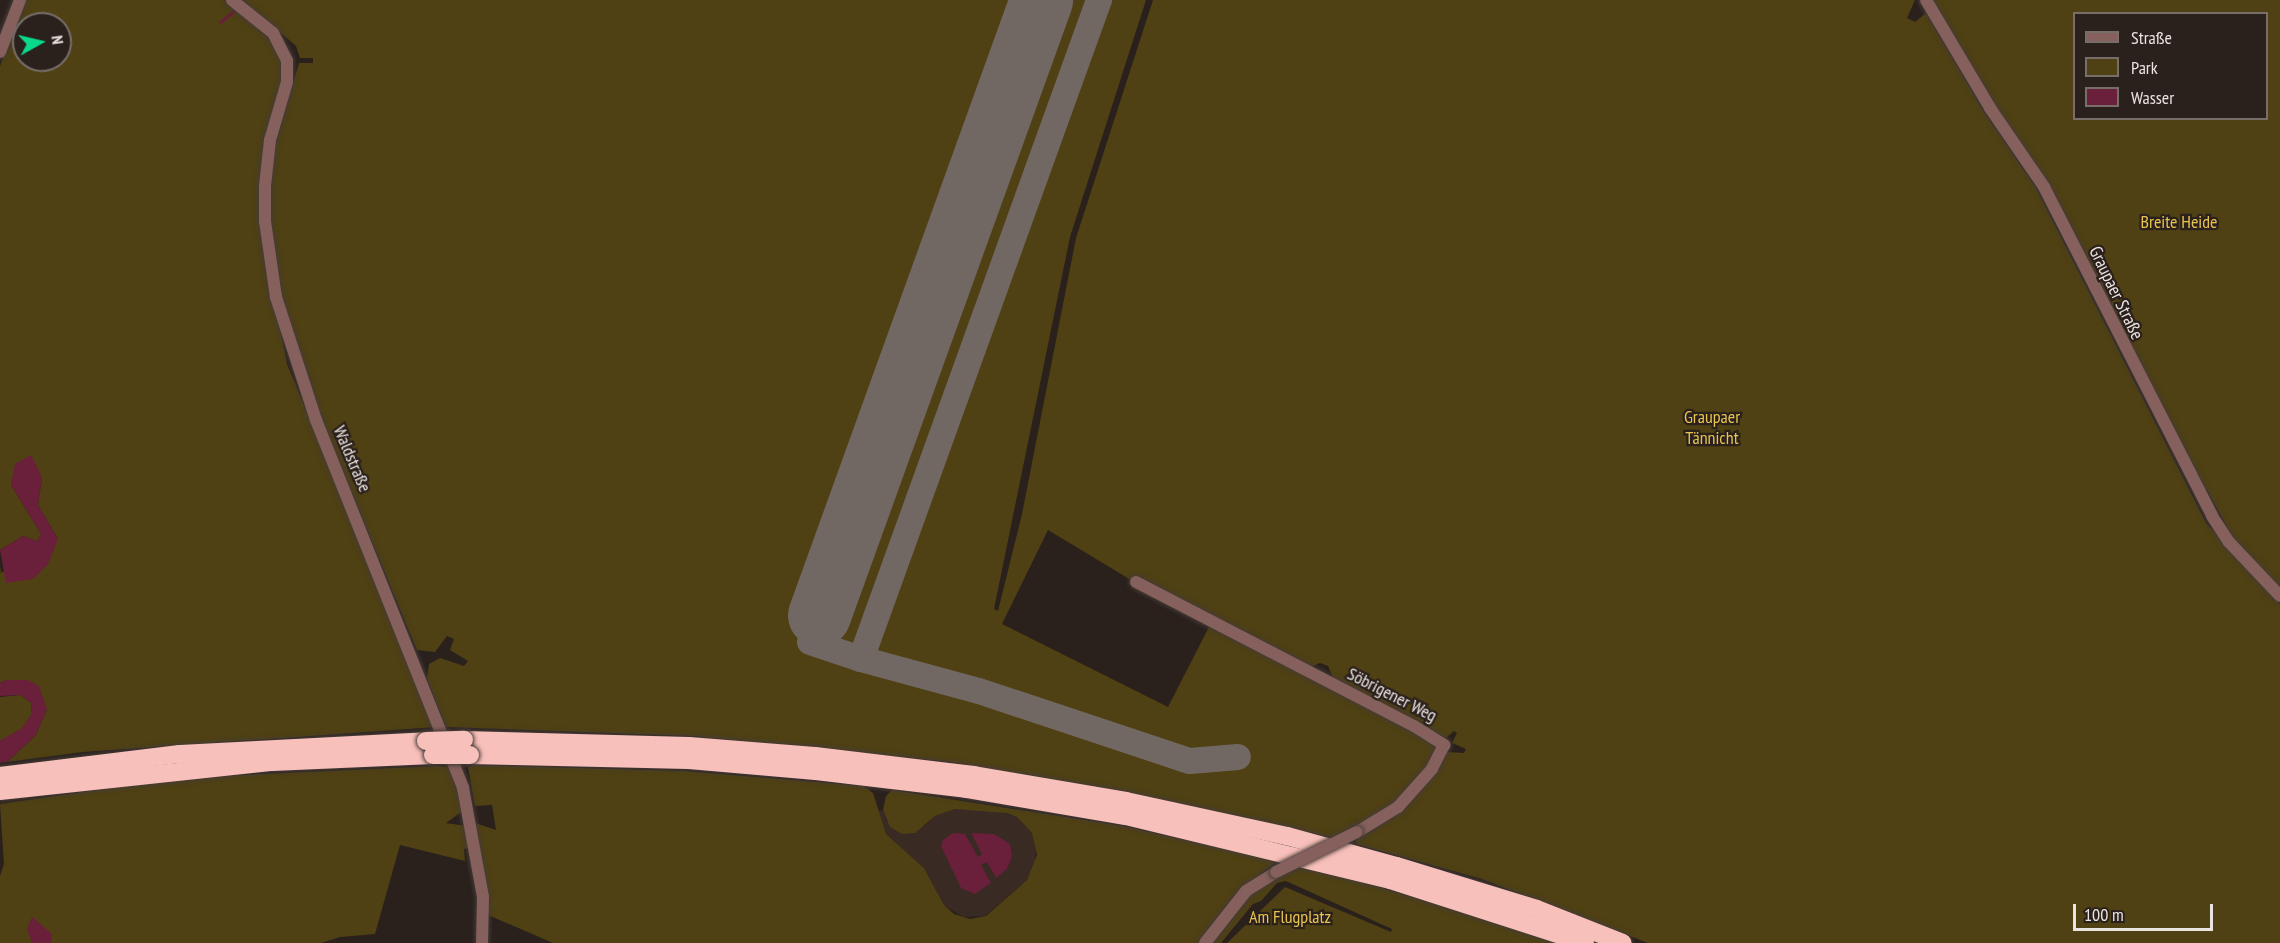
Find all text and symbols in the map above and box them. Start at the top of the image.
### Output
north arrow [12,12,72,72]
legend [2073,12,2268,120]
text: Straße [2131,26,2172,49]
text: N [47,34,68,45]
text: Park [2131,56,2158,79]
text: Wasser [2131,86,2174,109]
park label: Breite Heide [2140,211,2218,233]
street label: Graupaer Straße [2084,243,2148,343]
park label: Graupaer Tännicht [1684,407,1740,450]
street label: Waldstraße [328,423,376,495]
street label: Söbrigener Weg [1343,663,1441,727]
scale bar [2076,892,2216,930]
text: 100 m [2084,903,2124,926]
park label: Am Flugplatz [1249,906,1331,928]

